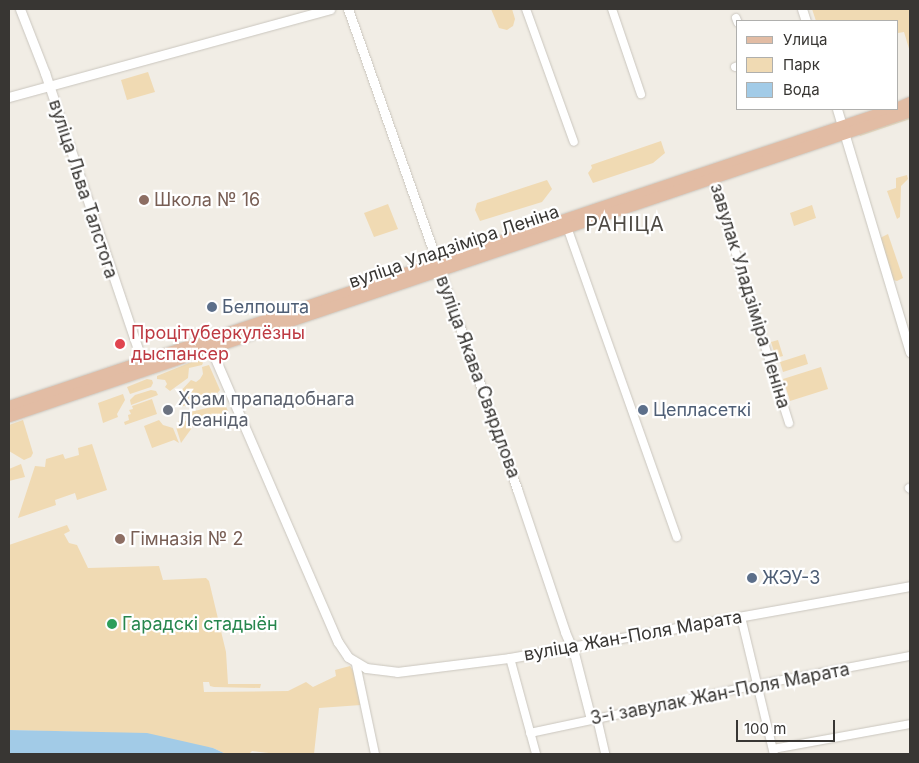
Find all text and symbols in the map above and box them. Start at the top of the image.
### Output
legend [736,20,899,110]
text: Улица [783,30,827,49]
text: Парк [783,55,820,74]
text: Вода [783,80,820,99]
street label: вуліца Льва Талстога [44,97,122,281]
street label: завулак Уладзіміра Леніна [705,181,795,411]
place label: Школа № 16 [154,189,260,211]
marker: Школа № 16 [138,194,150,206]
street label: вуліца Уладзіміра Леніна [346,201,562,293]
district label: РАНІЦА [584,212,666,236]
street label: вуліца Якава Свярдлова [431,273,525,481]
place label: Белпошта [222,296,309,318]
marker: Белпошта [206,301,218,313]
place label: Процітуберкулёзны дыспансер [131,323,305,366]
marker: Процітуберкулёзны дыспансер [113,337,127,351]
place label: Храм прападобнага Леаніда [178,389,355,432]
place label: Цепласеткі [653,399,751,421]
marker: Храм прападобнага Леаніда [162,404,174,416]
marker: Цепласеткі [637,404,649,416]
place label: Гімназія № 2 [130,528,243,550]
marker: Гімназія № 2 [114,533,126,545]
place label: ЖЭУ-3 [762,567,820,589]
marker: ЖЭУ-3 [746,572,758,584]
street label: вуліца Жан-Поля Марата [522,606,744,666]
place label: Гарадскі стадыён [122,613,278,635]
marker: Гарадскі стадыён [106,618,118,630]
street label: 3-і завулак Жан-Поля Марата [589,658,851,730]
scale bar [739,710,838,742]
text: 100 m [744,719,786,738]

